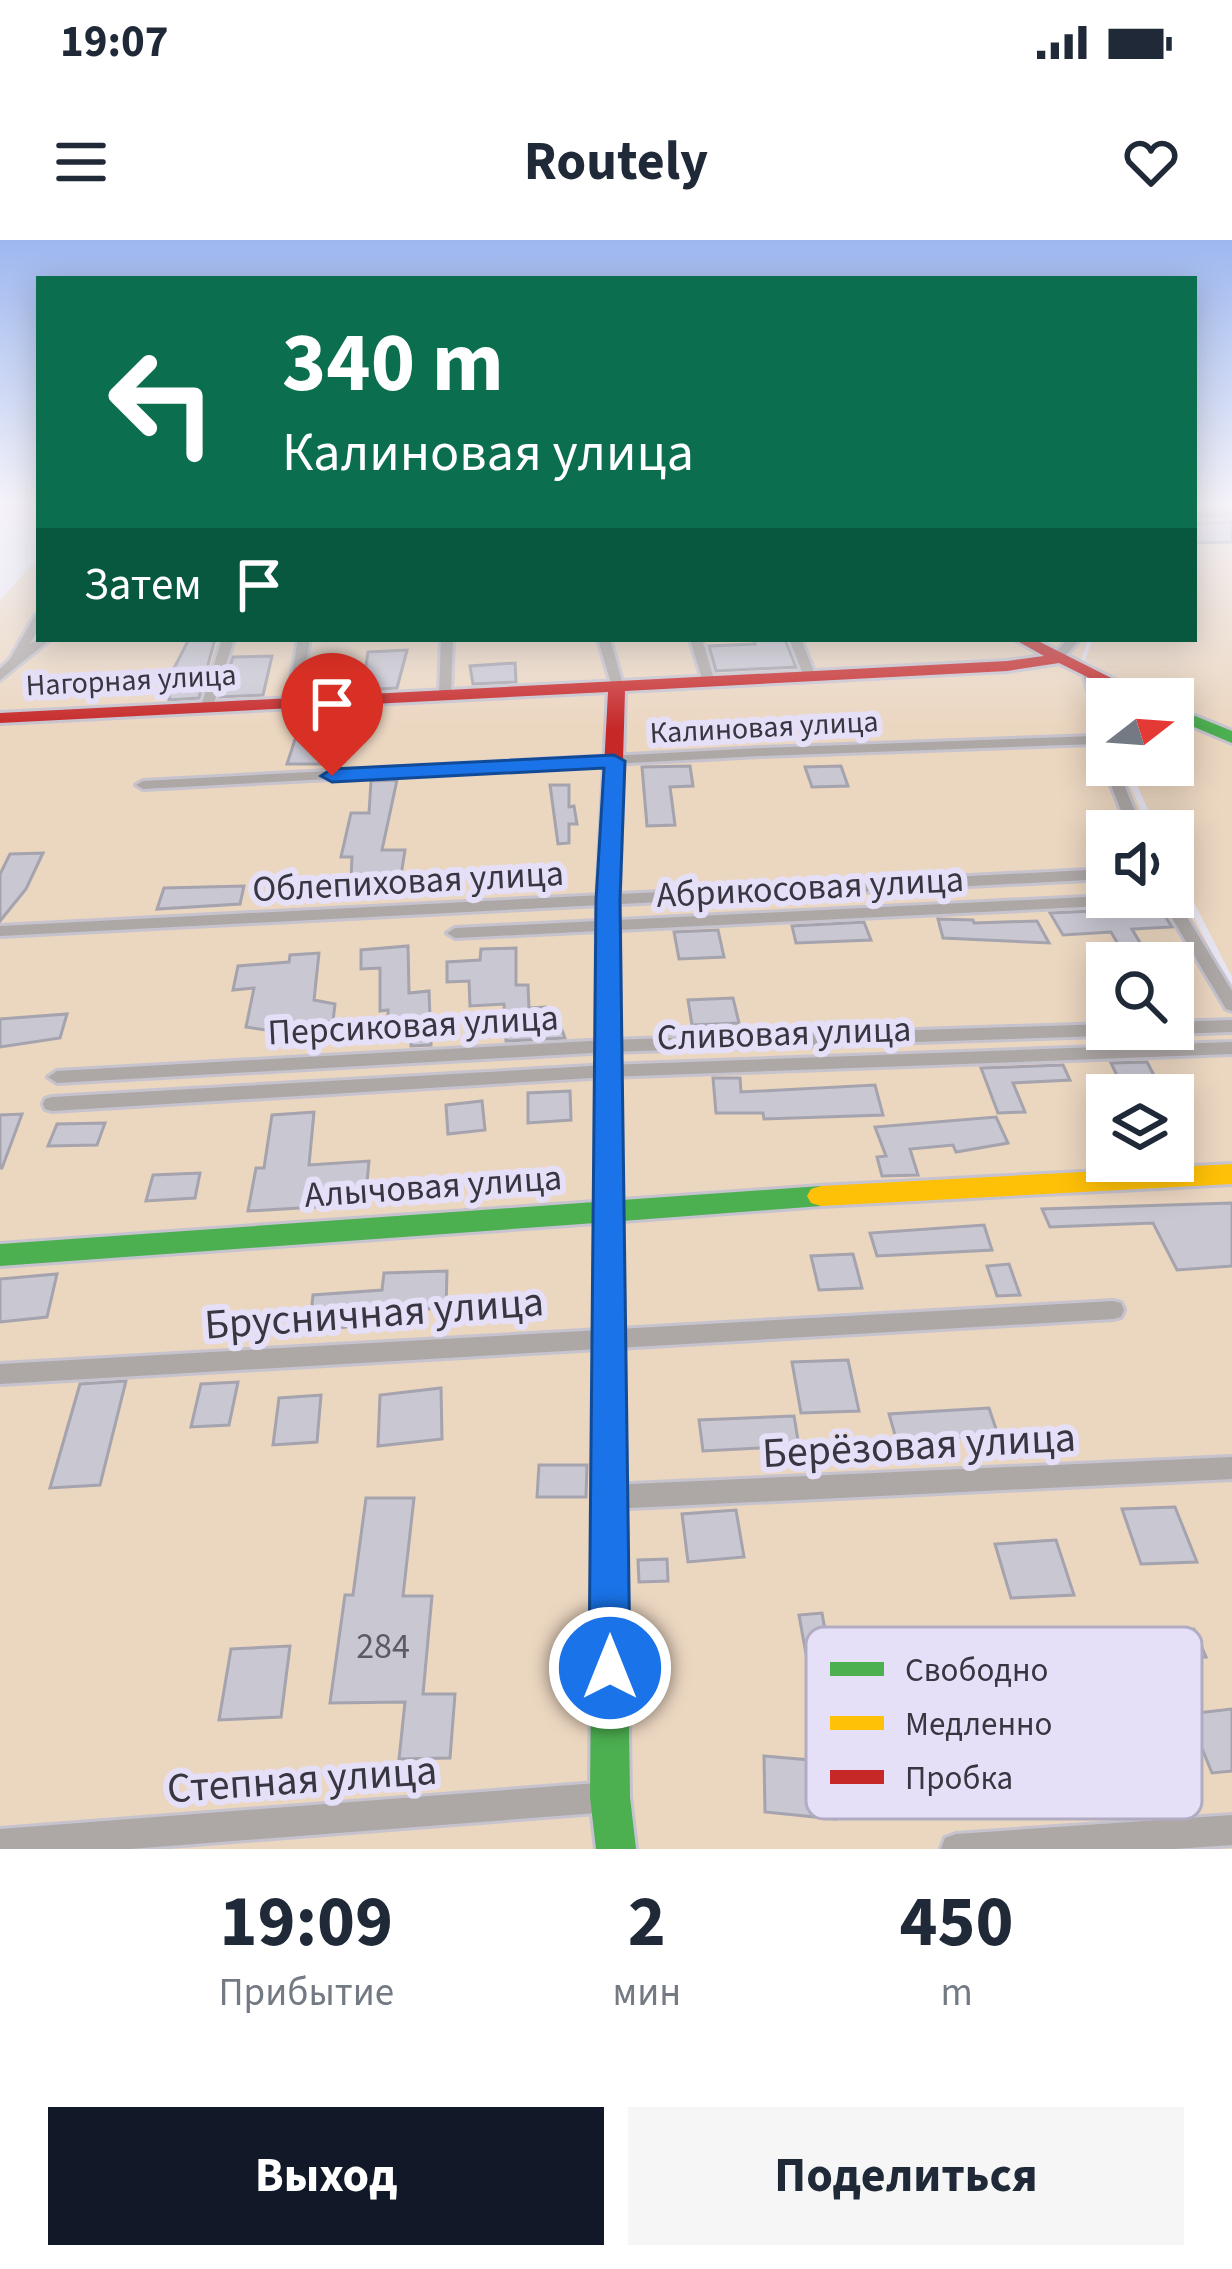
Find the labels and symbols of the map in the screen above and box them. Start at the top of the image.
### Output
pin [281,653,383,776]
street label: Нагорная улица [25,654,237,707]
north arrow [1086,678,1194,786]
street label: Калиновая улица [649,700,879,755]
street label: Облепиховая улица [251,848,565,915]
street label: Абрикосовая улица [655,854,965,921]
street label: Персиковая улица [266,992,560,1059]
street label: Сливовая улица [656,1004,912,1063]
street label: Алычовая улица [303,1152,564,1221]
street label: Брусничная улица [203,1272,546,1356]
street label: Берёзовая улица [761,1408,1077,1484]
position arrow [547,1605,673,1731]
house number: 284 [356,1621,410,1672]
legend [806,1627,1202,1819]
text: Свободно [905,1647,1048,1694]
text: Медленно [905,1701,1052,1748]
street label: Степная улица [165,1741,439,1819]
text: Пробка [905,1755,1013,1802]

